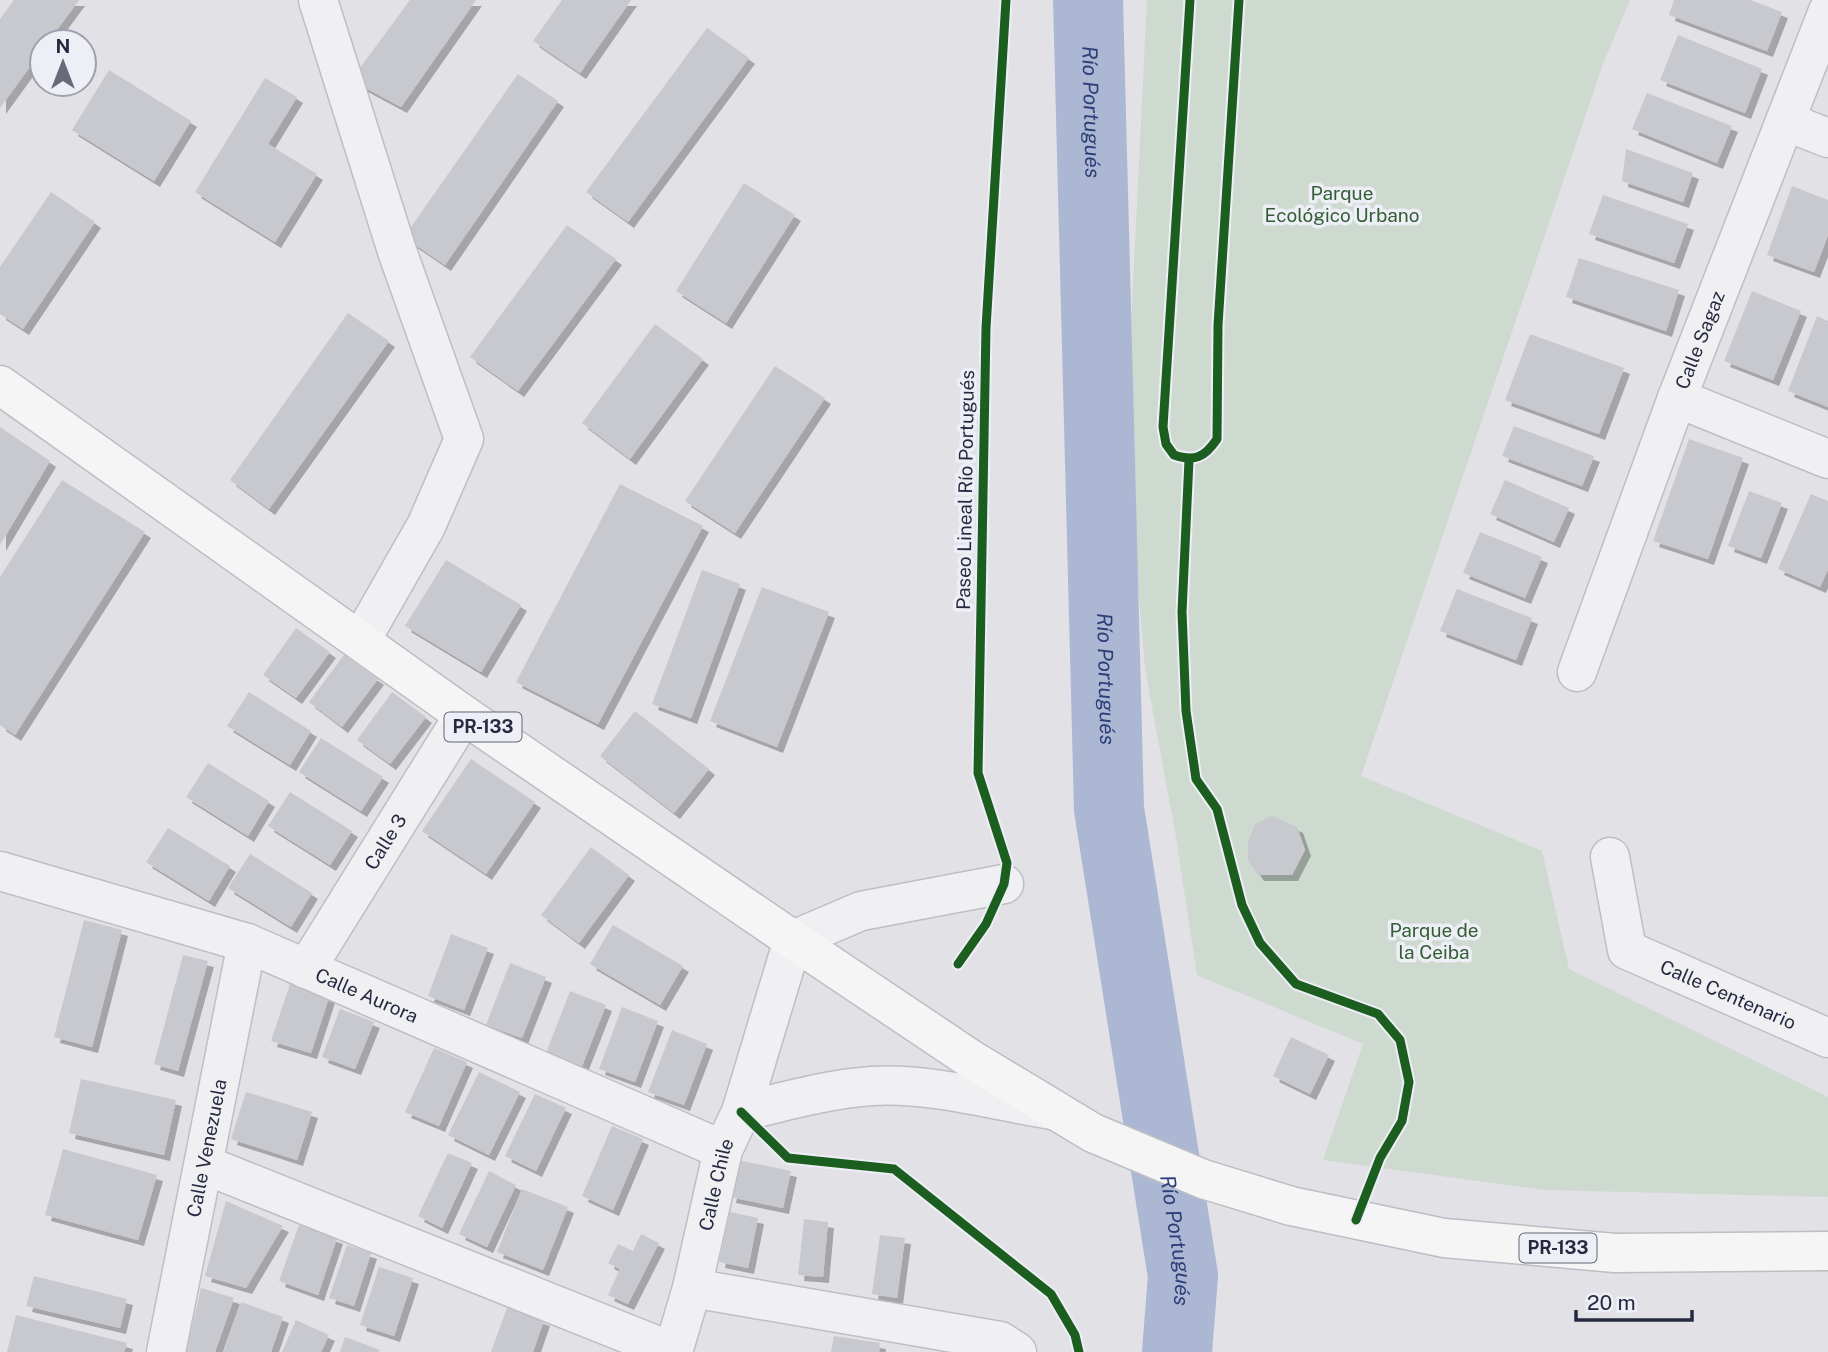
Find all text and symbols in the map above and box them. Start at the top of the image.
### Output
north arrow [28,28,98,98]
text: N [56,35,70,57]
water label: Río Portugués [1077,46,1106,178]
park label: Parque Ecológico Urbano [1265,182,1419,226]
street label: Calle Sagaz [1671,288,1729,392]
street label: Paseo Lineal Río Portugués [952,370,978,610]
water label: Río Portugués [1092,612,1120,745]
road number: PR-133 [444,712,522,742]
street label: Calle 3 [360,810,411,874]
park label: Parque de la Ceiba [1389,919,1479,963]
street label: Calle Centenario [1657,955,1800,1034]
street label: Calle Aurora [312,963,422,1027]
street label: Calle Venezuela [182,1077,231,1219]
street label: Calle Chile [694,1134,738,1233]
water label: Río Portugués [1155,1173,1196,1307]
road number: PR-133 [1520,1233,1596,1262]
scale bar [1576,1278,1692,1322]
text: 20 m [1587,1290,1636,1315]

